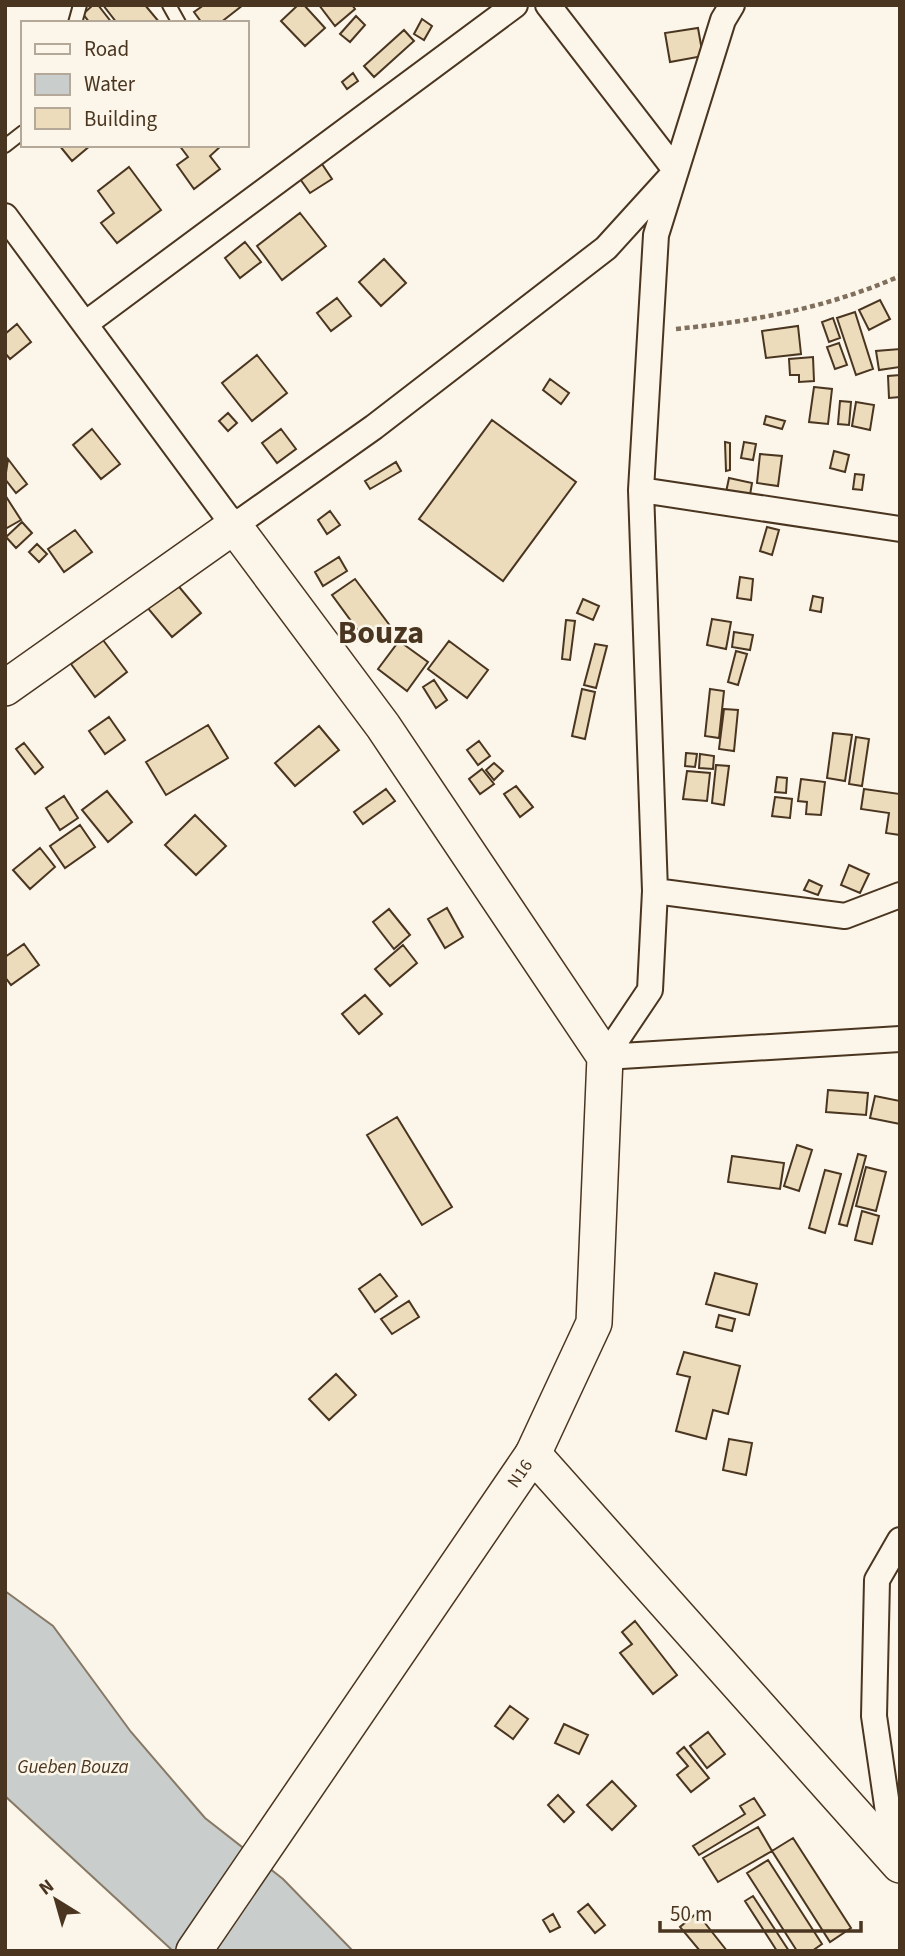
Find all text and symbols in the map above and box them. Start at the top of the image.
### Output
legend [21,21,248,147]
text: Road [84,34,129,64]
text: Water [84,69,136,99]
text: Building [84,104,158,134]
district label: Bouza [338,610,424,656]
street label: N16 [501,1454,539,1493]
water label: Gueben Bouza [17,1754,129,1781]
north arrow [21,1865,91,1935]
text: N [33,1873,60,1902]
scale bar [660,1890,861,1934]
text: 50 m [670,1899,712,1929]

